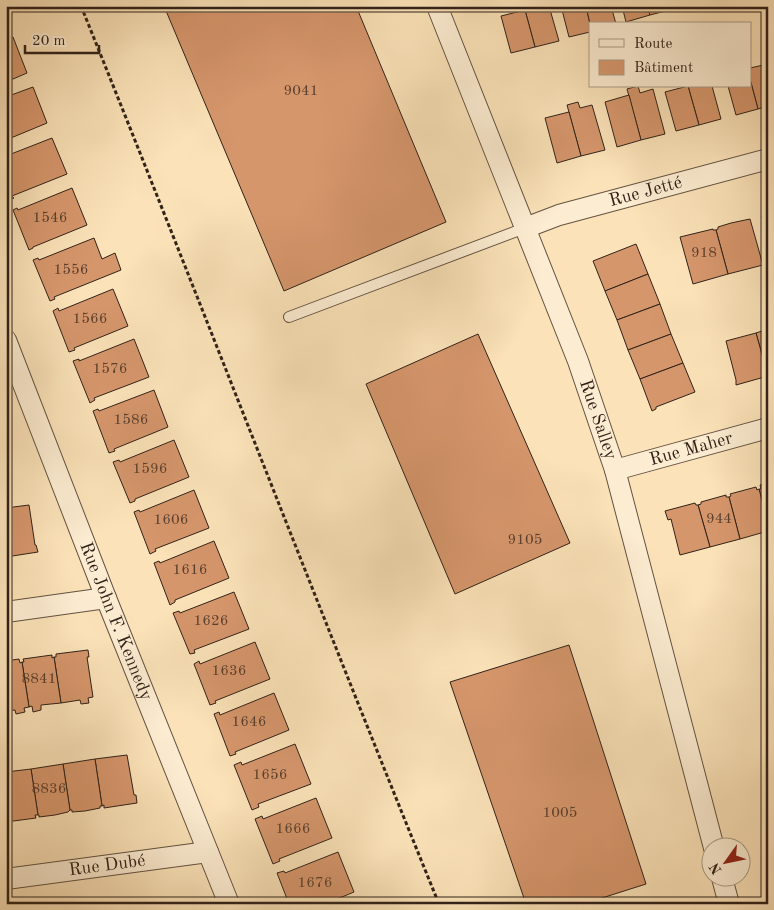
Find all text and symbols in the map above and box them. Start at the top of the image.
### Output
scale bar [25,22,99,54]
legend [589,22,752,88]
text: 20 m [32,34,66,49]
text: Route [634,37,672,52]
text: Bâtiment [634,61,693,76]
house number: 9041 [284,84,318,99]
street label: Rue Jetté [607,173,684,210]
house number: 1546 [33,211,67,226]
house number: 918 [691,246,717,261]
house number: 1556 [54,263,88,278]
house number: 1566 [73,312,107,327]
house number: 1576 [93,362,127,377]
street label: Rue Salley [576,377,620,463]
house number: 1586 [114,413,148,428]
street label: Rue Maher [648,429,735,469]
house number: 1596 [133,462,167,477]
house number: 944 [706,512,732,527]
house number: 1606 [154,513,188,528]
house number: 9105 [508,533,542,548]
street label: Rue John F. Kennedy [76,540,155,703]
house number: 1616 [173,563,207,578]
house number: 1626 [194,614,228,629]
house number: 1636 [212,664,246,679]
house number: 8841 [22,672,56,687]
house number: 1646 [232,715,266,730]
house number: 1656 [253,768,287,783]
house number: 8836 [32,782,66,797]
house number: 1005 [543,806,577,821]
house number: 1666 [276,822,310,837]
north arrow [702,838,752,888]
street label: Rue Dubé [68,851,146,880]
text: N [707,860,725,877]
house number: 1676 [298,876,332,891]

